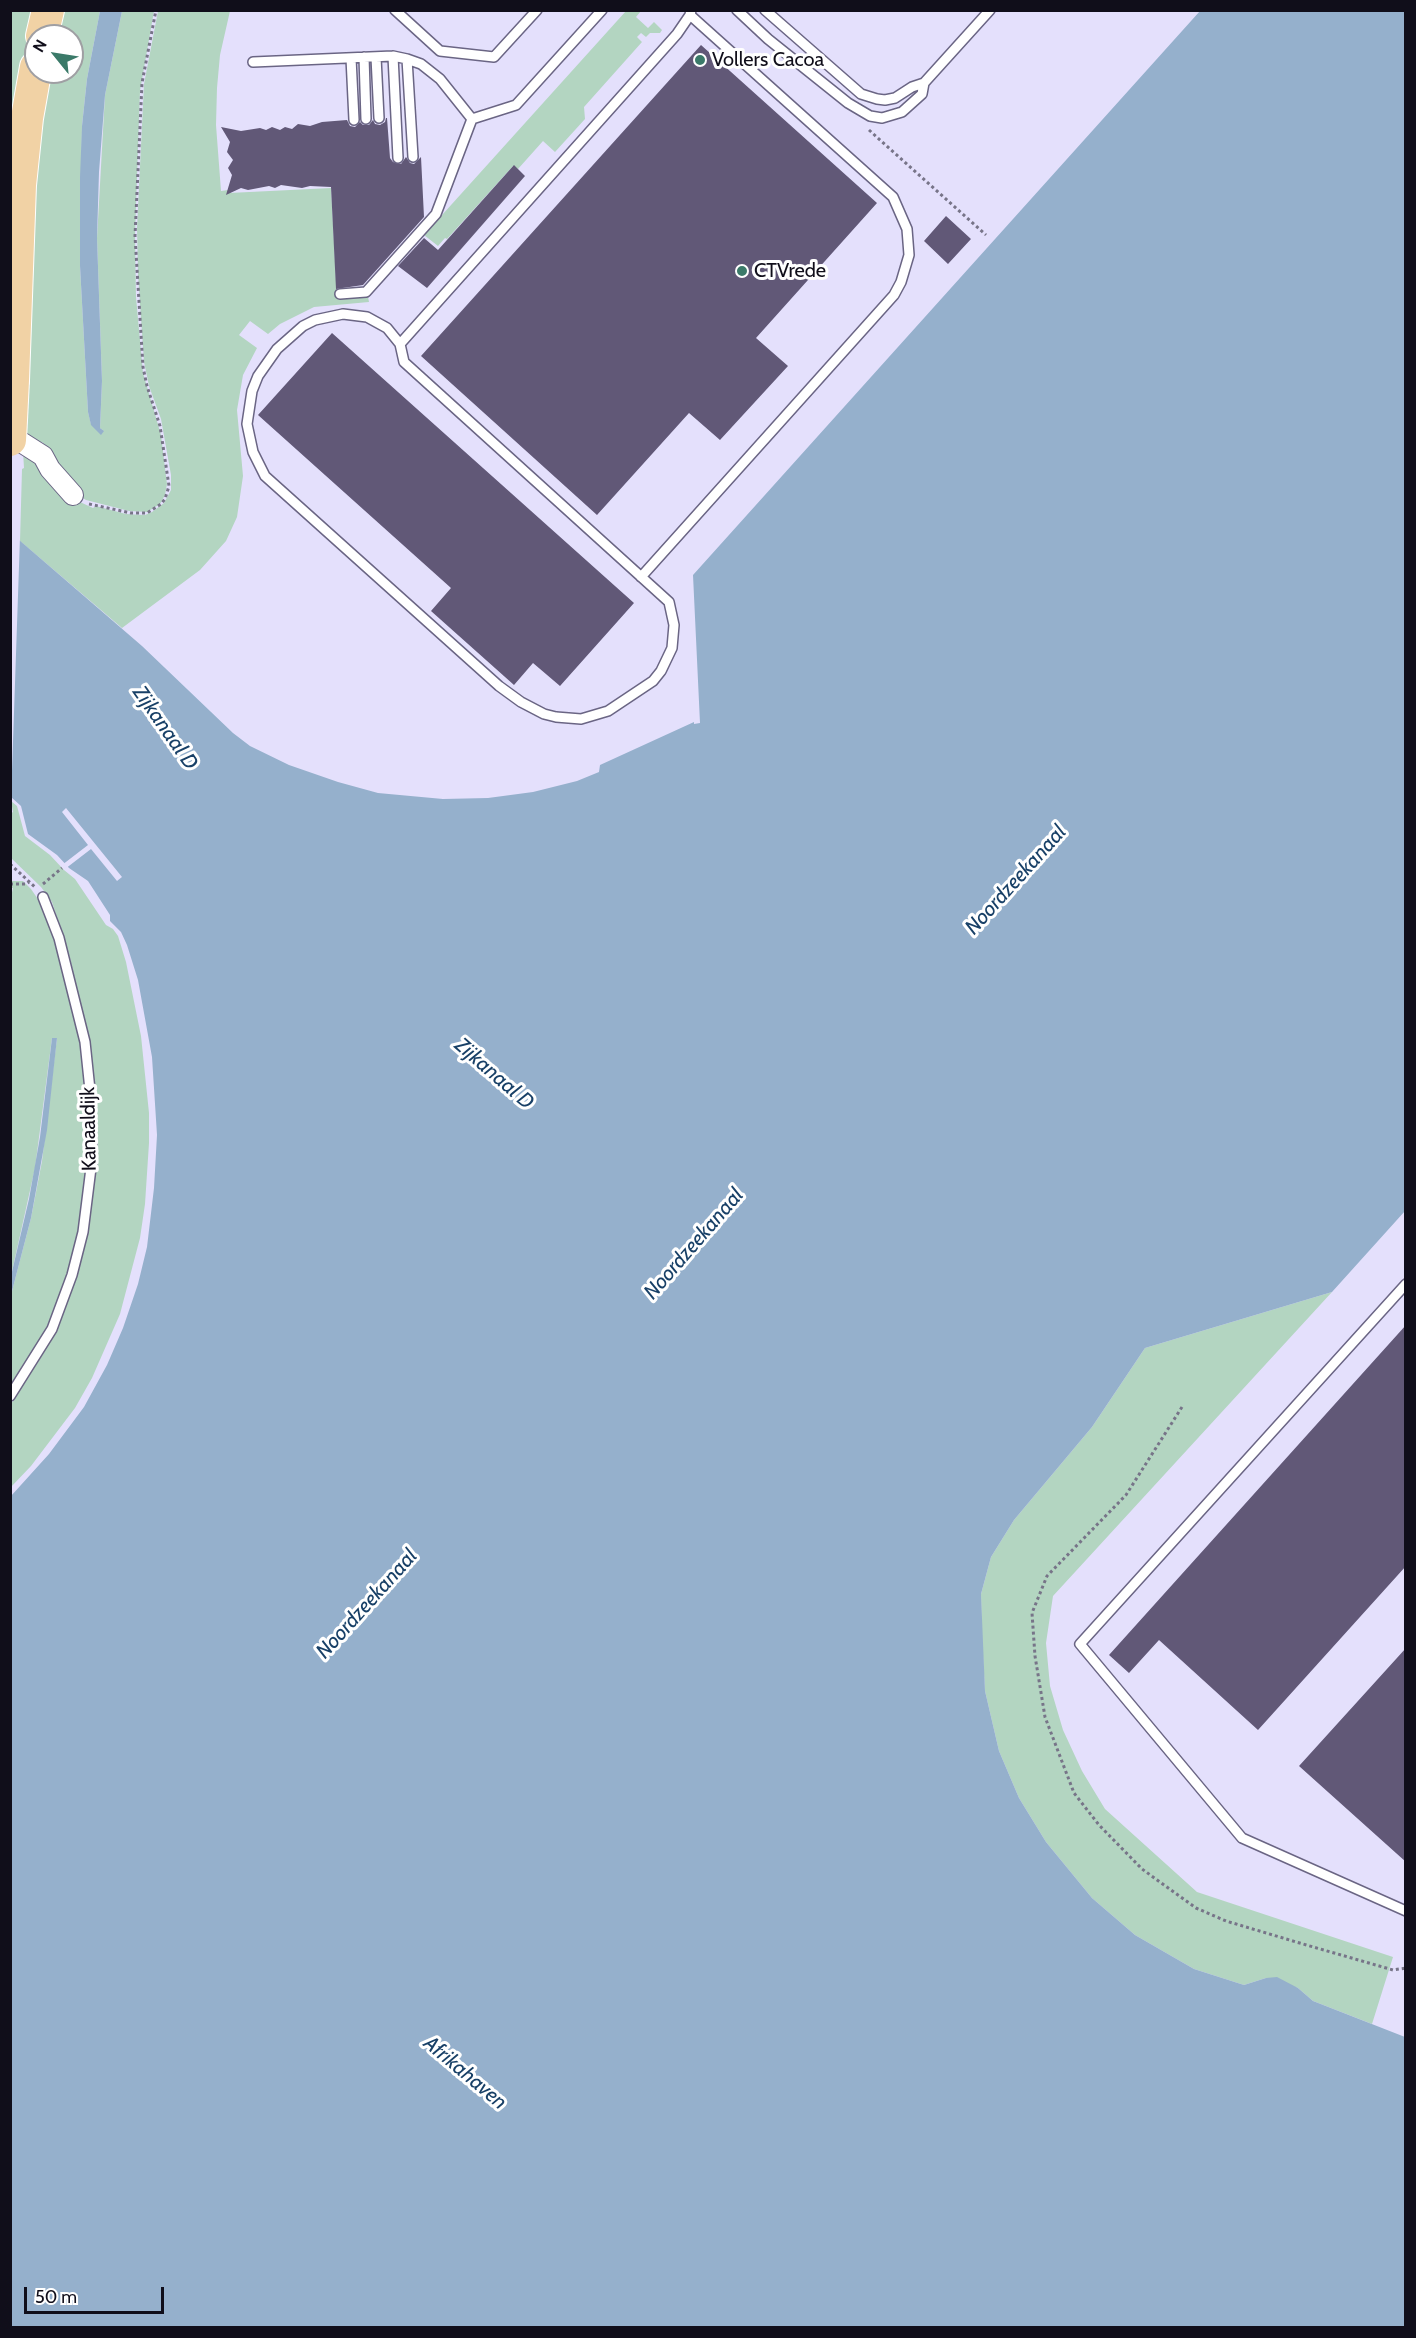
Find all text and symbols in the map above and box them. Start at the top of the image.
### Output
north arrow [24,24,84,84]
text: N [29,36,51,55]
place label: Vollers Cacoa [712,48,824,72]
marker: Vollers Cacoa [693,53,707,67]
place label: CTVrede [754,259,826,283]
marker: CTVrede [735,264,749,278]
water label: Zijkanaal D [127,681,203,775]
water label: Noordzeekanaal [960,820,1072,940]
water label: Zijkanaal D [449,1033,539,1115]
street label: Kanaaldijk [76,1087,102,1171]
water label: Noordzeekanaal [639,1183,749,1305]
water label: Noordzeekanaal [311,1544,423,1664]
water label: Afrikahaven [418,2031,512,2115]
scale bar [27,2275,166,2313]
text: 50 m [35,2286,77,2308]

